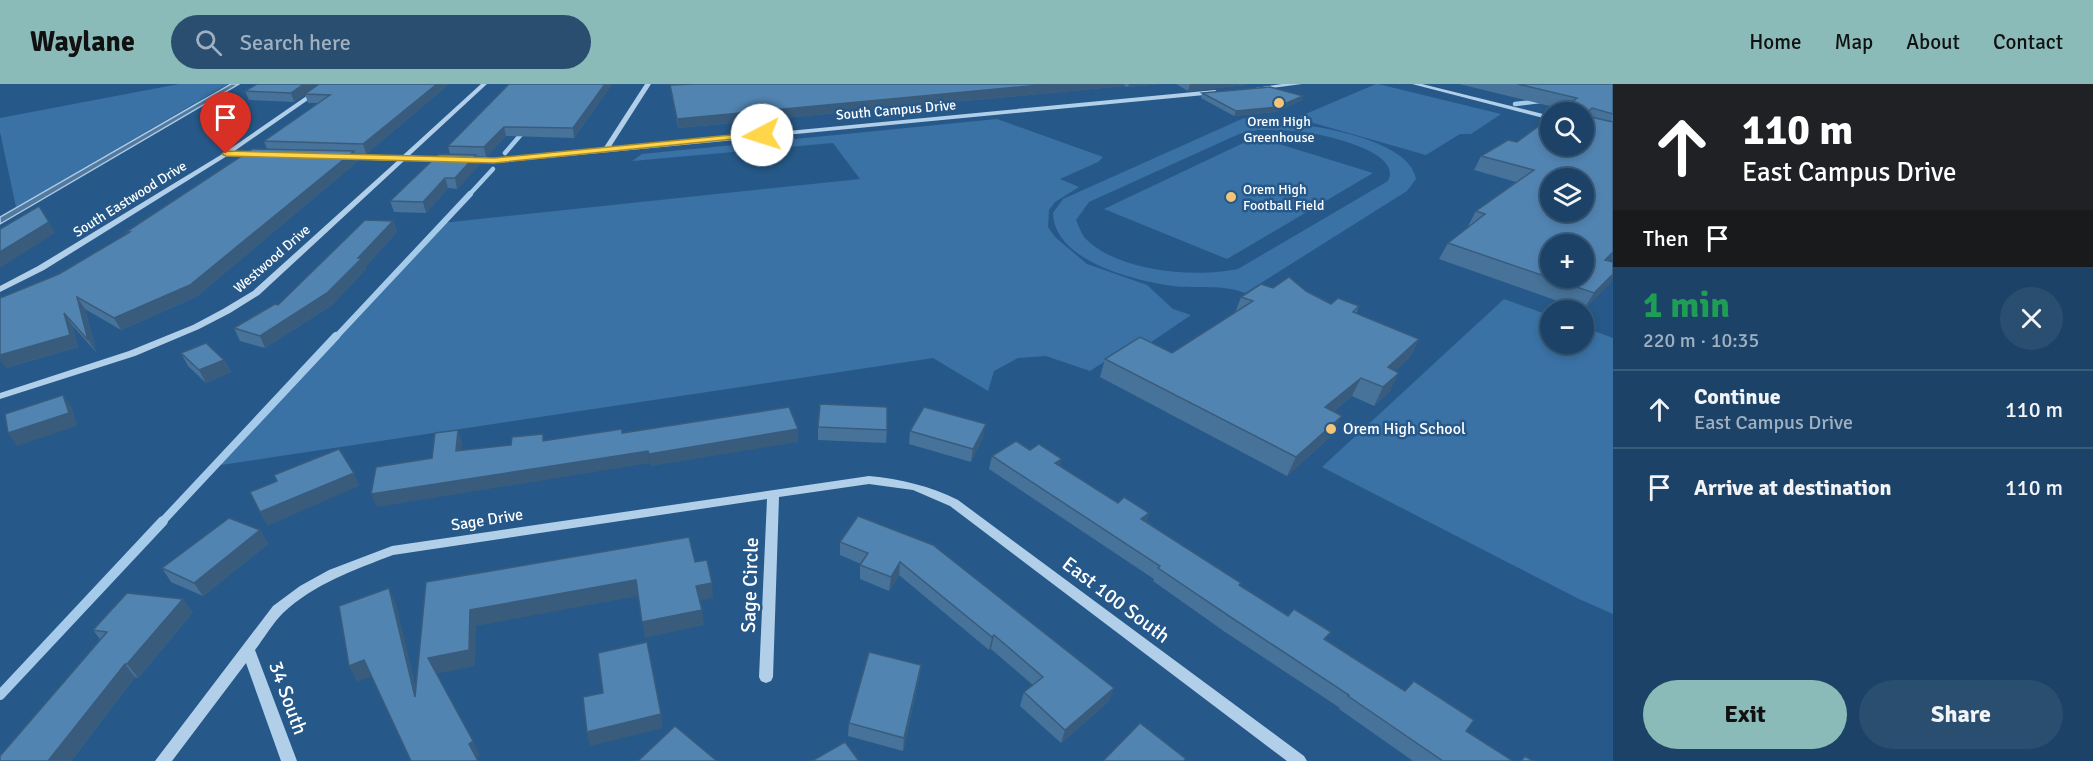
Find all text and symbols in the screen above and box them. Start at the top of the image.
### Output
search box [171,15,591,69]
text: Waylane [30,25,135,59]
icon: search [192,26,225,59]
text: Search here [240,29,351,56]
text: Home [1749,29,1802,55]
text: Map [1835,29,1873,55]
text: About [1906,29,1960,55]
text: Contact [1993,29,2063,55]
pin [200,92,251,154]
street label: South Campus Drive [835,96,957,124]
marker: Orem High Greenhouse [1272,96,1286,110]
icon: arrive [209,101,242,134]
map controls [1540,102,1594,354]
button: search [1540,102,1594,156]
position arrow [730,103,794,167]
text: 110 m [1742,105,1853,156]
icon: ahead [1643,108,1721,186]
place label: Orem High Greenhouse [1243,113,1315,146]
text: East Campus Drive [1742,156,1957,189]
street label: South Eastwood Drive [70,157,190,241]
button: layers [1540,168,1594,222]
place label: Orem High Football Field [1243,181,1324,214]
marker: Orem High Football Field [1224,190,1238,204]
street label: Westwood Drive [230,221,314,297]
icon: arrive [1701,222,1734,255]
text: Then [1643,225,1689,252]
button: + [1540,234,1594,288]
text: 1 min [1643,283,1730,328]
button: close [2000,287,2063,350]
button: − [1540,300,1594,354]
text: 220 m · 10:35 [1643,328,1759,353]
text: Continue [1694,383,1781,410]
icon: ahead [1643,393,1676,426]
text: 110 m [2005,396,2063,423]
text: East Campus Drive [1694,410,1853,435]
place label: Orem High School [1343,419,1466,439]
marker: Orem High School [1324,422,1338,436]
icon: arrive [1643,471,1676,504]
text: Arrive at destination [1694,474,1891,501]
text: 110 m [2005,474,2063,501]
street label: Sage Drive [450,504,524,536]
street label: Sage Circle [736,537,764,633]
street label: East 100 South [1057,551,1175,649]
street label: 34 South [263,658,313,738]
button: Exit [1643,680,1847,749]
button: Share [1859,680,2063,749]

